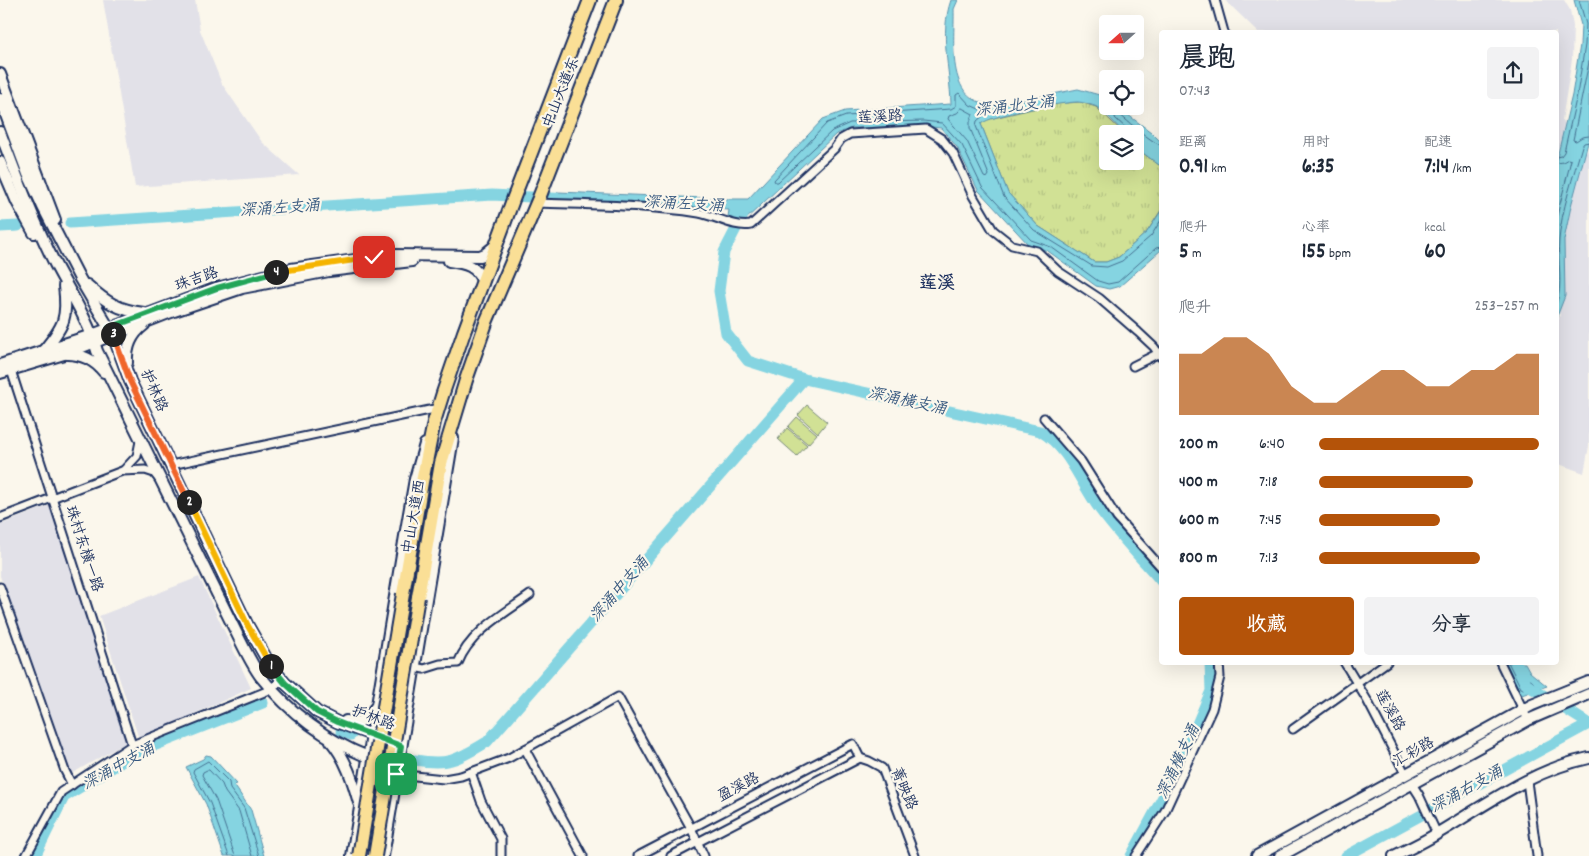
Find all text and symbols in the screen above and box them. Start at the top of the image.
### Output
north arrow [1099,15,1144,60]
map controls [1099,15,1144,170]
text: 晨跑 [1179,41,1235,81]
button: share [1487,47,1539,99]
street label: 中山大道东 [538,54,586,132]
button: locate [1099,70,1144,115]
text: 07:43 [1179,80,1210,103]
water label: 深涌北支涌 [974,91,1057,123]
street label: 莲溪路 [857,106,903,130]
button: layers [1099,125,1144,170]
text: 距离 [1179,133,1207,153]
text: 用时 [1302,133,1330,153]
text: 配速 [1424,133,1452,153]
text: 0.91 [1179,153,1208,183]
text: 6:35 [1302,153,1334,183]
text: 7:14 [1424,153,1449,183]
text: km [1208,159,1227,179]
text: /km [1449,159,1472,179]
water label: 深涌左支涌 [643,191,726,219]
water label: 深涌左支涌 [239,195,322,223]
text: 爬升 [1179,218,1207,238]
text: 心率 [1302,218,1330,238]
text: kcal [1424,218,1446,238]
pin [353,236,395,278]
text: 5 [1179,238,1189,268]
text: 155 [1302,238,1326,268]
text: 60 [1424,238,1446,268]
icon: check [360,243,388,271]
text: m [1189,244,1202,264]
text: bpm [1326,244,1351,264]
pin: 4 [264,260,288,284]
street label: 珠吉路 [172,262,222,298]
text: 4 [274,262,279,282]
district label: 莲溪 [919,272,955,297]
text: 253–257 m [1474,295,1539,318]
text: 爬升 [1179,297,1211,320]
pin: 3 [100,322,126,346]
text: 3 [110,324,117,344]
street label: 护林路 [134,366,172,416]
water label: 深涌横支涌 [865,382,949,422]
text: 200 m [1179,433,1218,456]
text: 6:40 [1259,433,1285,456]
text: 400 m [1179,471,1218,494]
text: 7:18 [1259,471,1278,494]
street label: 中山大道西 [398,478,432,556]
pin: 2 [176,490,202,514]
text: 2 [186,492,193,512]
street label: 珠村东横一路 [59,503,107,595]
text: 600 m [1179,509,1219,532]
text: 7:45 [1259,509,1282,532]
text: 800 m [1179,547,1218,570]
text: 7:13 [1259,547,1278,570]
water label: 深涌中支涌 [585,552,656,628]
button: 收藏 [1179,597,1354,655]
button: 分享 [1364,597,1539,655]
pin: 1 [258,654,284,678]
text: 1 [270,656,273,676]
street label: 莲溪路 [1368,686,1410,736]
street label: 护林路 [348,701,398,737]
water label: 深涌横支涌 [1152,720,1207,803]
street label: 汇彩路 [1389,732,1439,774]
water label: 深涌中支涌 [78,737,160,796]
pin [375,753,417,795]
icon: arrive [382,760,410,788]
water label: 深涌右支涌 [1426,760,1508,819]
street label: 菁映路 [884,764,922,814]
street label: 盈溪路 [714,768,764,808]

